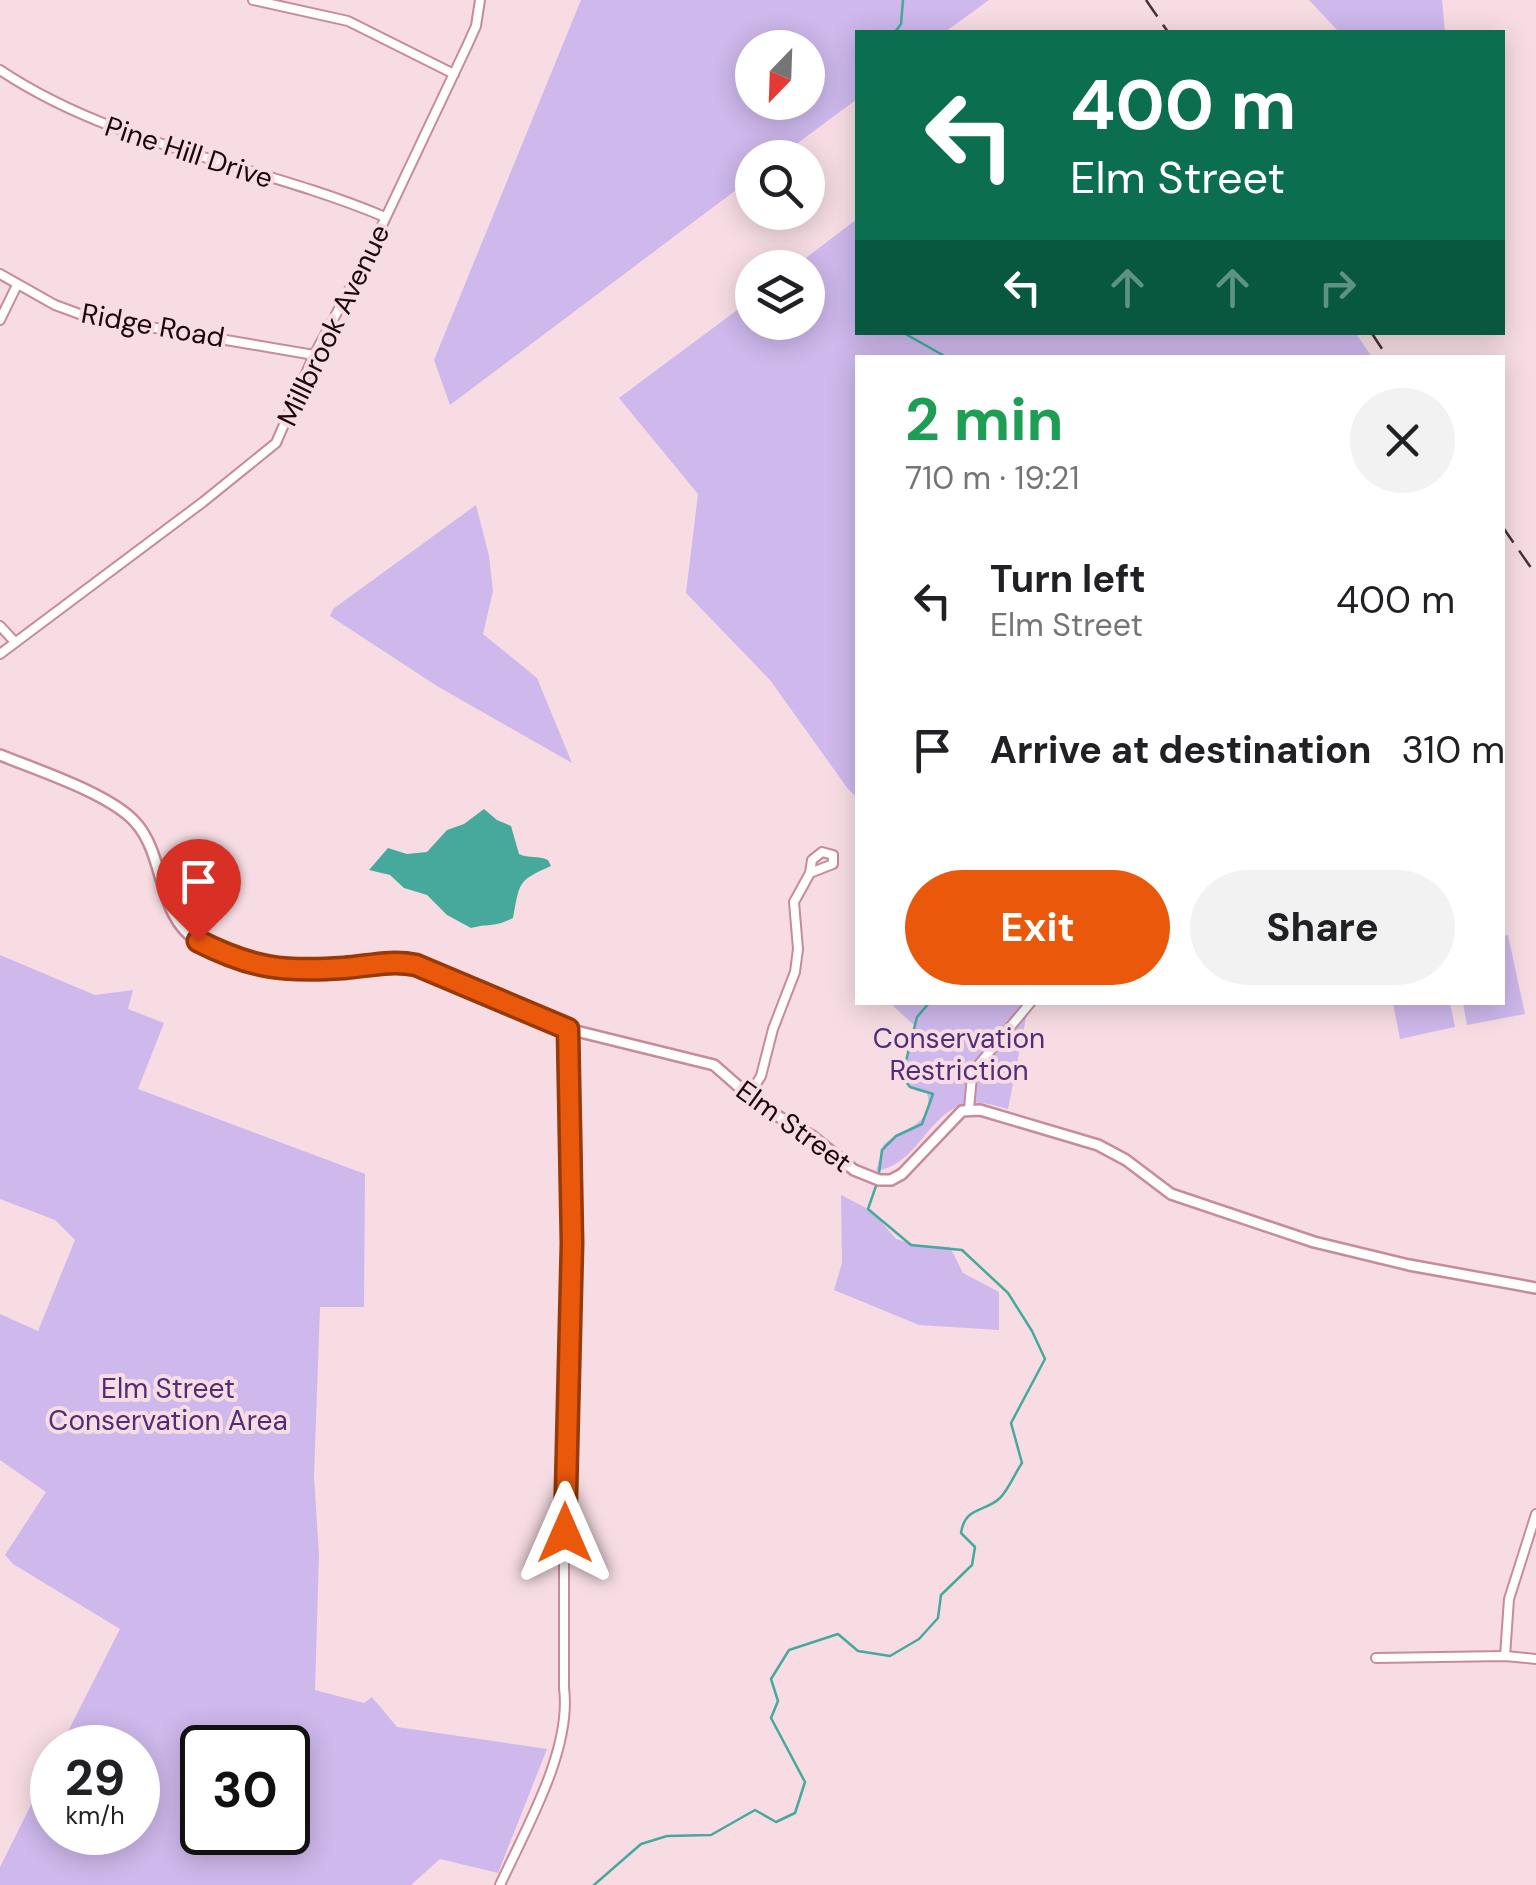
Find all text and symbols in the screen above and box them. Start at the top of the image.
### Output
north arrow [735,30,825,120]
map controls [735,30,825,340]
text: 400 m [1070,60,1296,151]
icon: left [905,70,1035,200]
street label: Pine Hill Drive [100,108,278,197]
button: search [735,140,825,230]
text: Elm Street [1070,148,1285,207]
street label: Millbrook Avenue [269,218,398,432]
button: layers [735,250,825,340]
icon: left [995,260,1050,315]
icon: ahead [1100,260,1155,315]
icon: ahead [1205,260,1260,315]
icon: right [1310,260,1365,315]
street label: Ridge Road [79,295,227,356]
text: 2 min [905,380,1064,459]
button: close [1350,388,1455,493]
text: 710 m · 19:21 [905,457,1079,499]
text: Turn left [990,554,1146,604]
icon: left [905,573,960,628]
text: 400 m [1336,575,1455,625]
text: Elm Street [990,604,1143,646]
icon: arrive [905,723,960,778]
text: Arrive at destination [990,725,1372,775]
text: 310 m [1402,725,1505,775]
pin [156,839,241,942]
icon: arrive [171,854,226,909]
button: Exit [905,870,1170,985]
button: Share [1190,870,1455,985]
park label: Conservation Restriction [873,1020,1045,1089]
street label: Elm Street [729,1072,859,1181]
park label: Elm Street Conservation Area [48,1370,288,1439]
position arrow [513,1481,617,1585]
speed limit sign: 30 [180,1725,310,1855]
text: 29 [65,1745,125,1811]
text: km/h [65,1799,125,1832]

